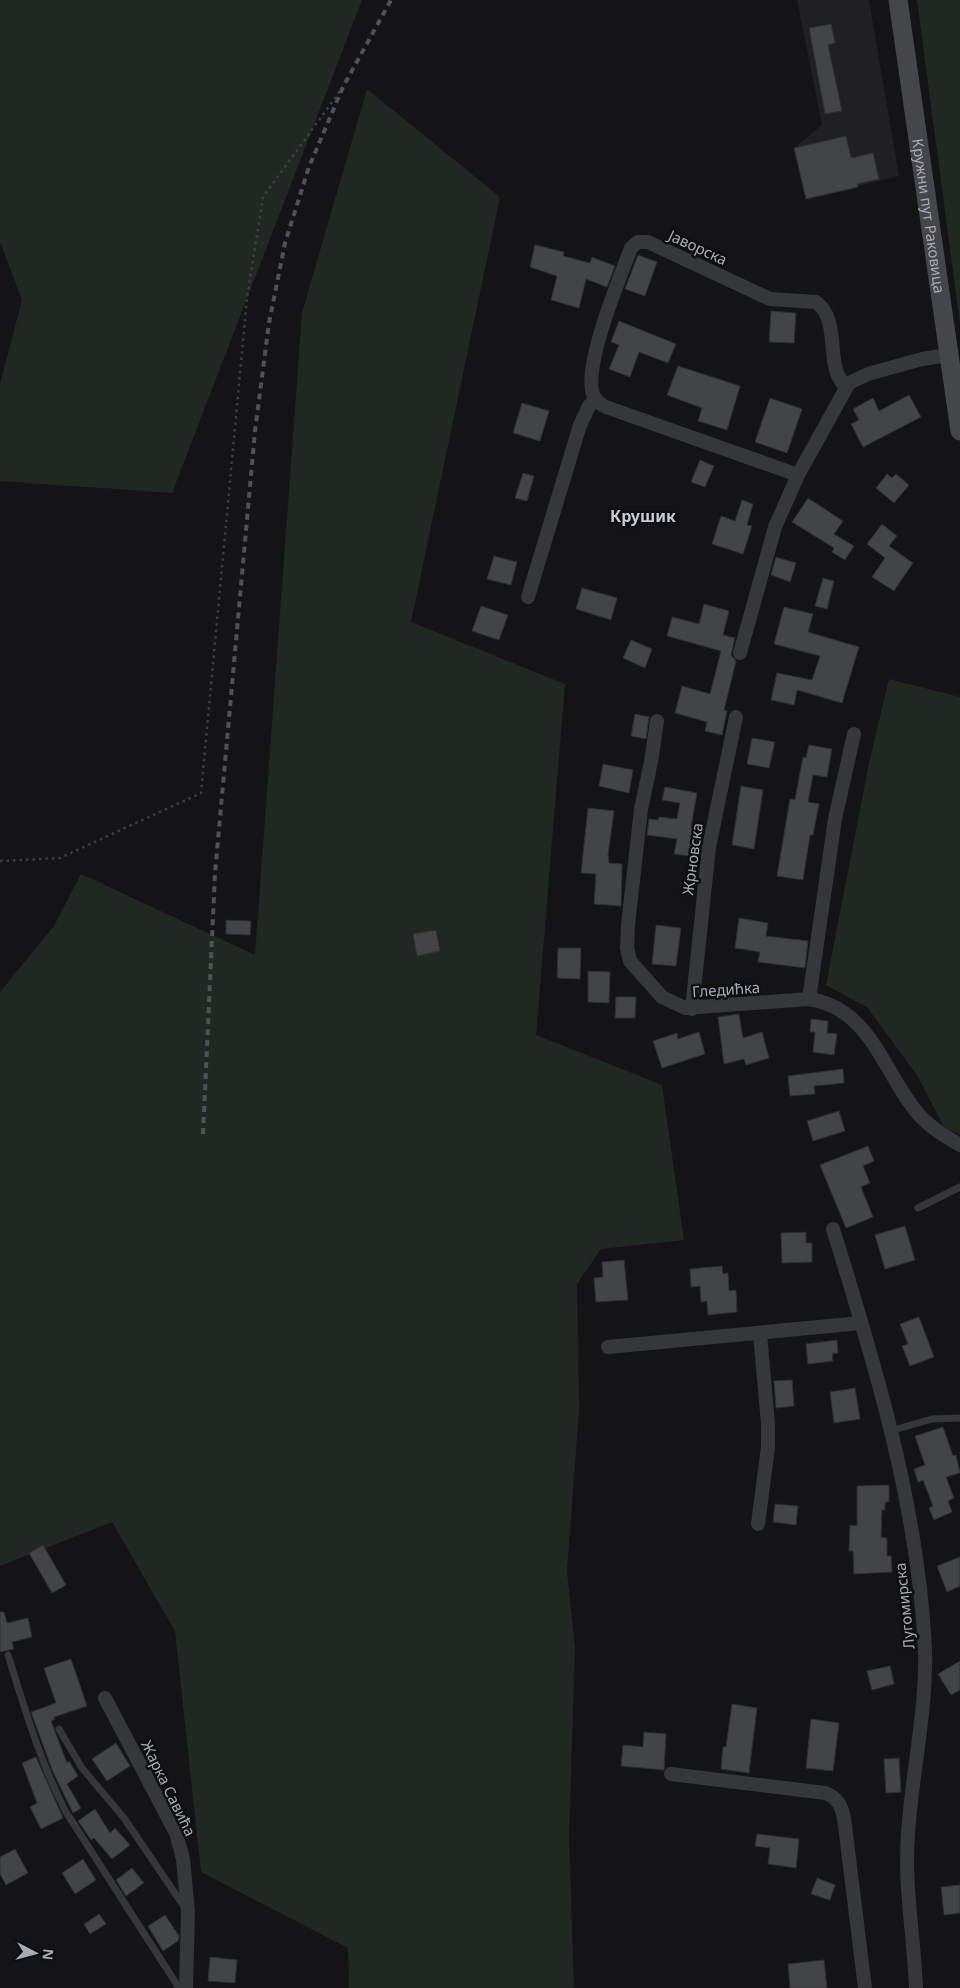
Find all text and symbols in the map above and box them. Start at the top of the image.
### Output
street label: Кружни пут Раковица [908,137,950,294]
street label: Јаворска [664,224,730,269]
district label: Крушик [610,505,676,527]
street label: Жрновска [677,822,707,896]
street label: Гледићка [691,977,761,1001]
street label: Лугомирска [890,1562,918,1650]
street label: Жарка Савића [137,1737,201,1839]
north arrow [10,1928,60,1978]
text: N [38,1948,58,1961]

